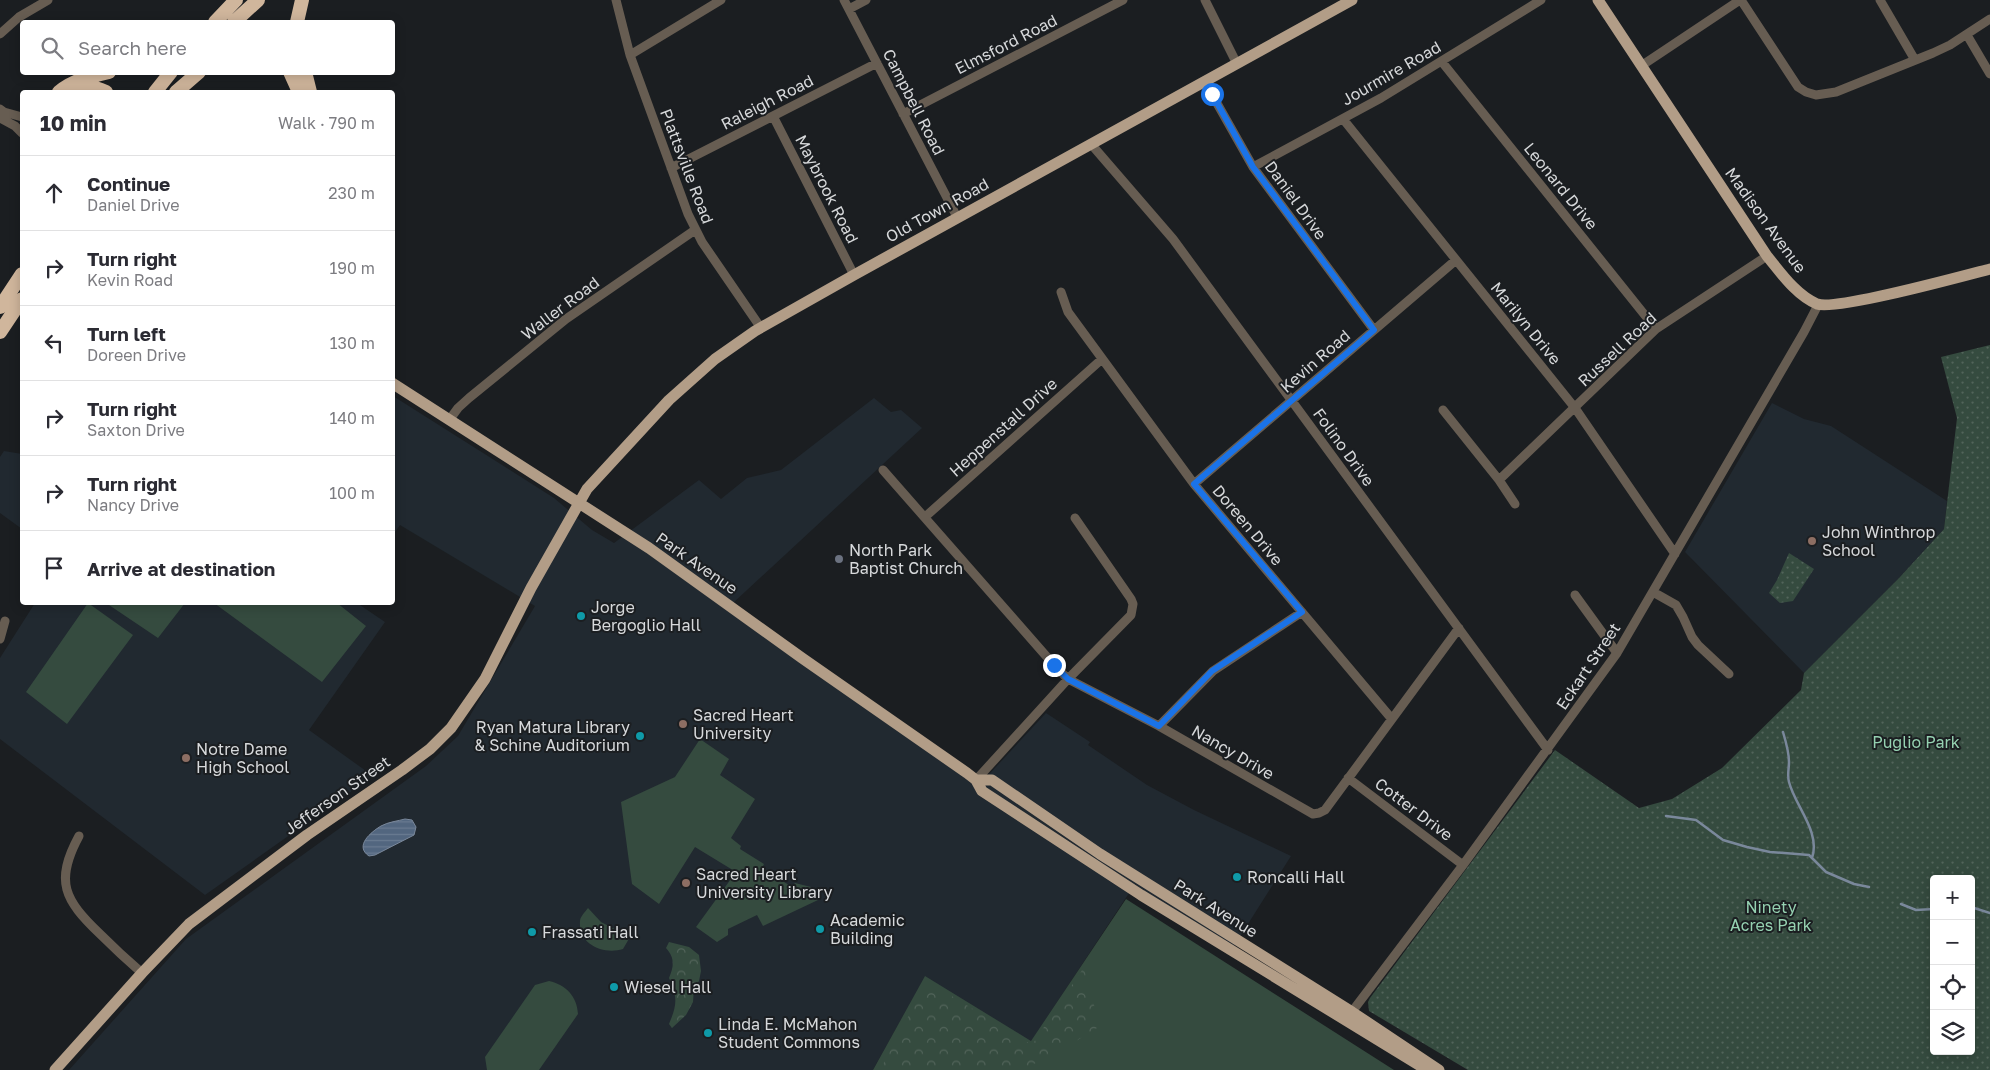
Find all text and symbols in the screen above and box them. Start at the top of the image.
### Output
street label: Elmsford Road [952,10,1060,78]
search box [20,20,395,75]
icon: search [38,34,66,62]
text: Search here [78,36,187,59]
street label: Jourmire Road [1338,36,1444,110]
street label: Campbell Road [879,46,949,158]
street label: Raleigh Road [717,70,817,134]
route start [1201,83,1224,106]
street label: Plattsville Road [656,106,718,226]
text: 10 min [40,110,107,136]
text: Walk · 790 m [278,113,375,133]
street label: Maybrook Road [791,132,863,246]
street label: Leonard Drive [1520,138,1602,234]
street label: Daniel Drive [1261,157,1331,243]
street label: Madison Avenue [1721,163,1811,277]
text: Continue [87,172,170,195]
street label: Old Town Road [882,173,992,247]
icon: ahead [40,179,68,207]
text: 230 m [328,183,375,203]
text: Daniel Drive [87,195,179,215]
text: Turn right [87,247,177,270]
icon: right [40,254,68,282]
text: 190 m [329,258,375,278]
text: Kevin Road [87,270,173,290]
street label: Waller Road [517,272,603,344]
street label: Marilyn Drive [1487,278,1565,368]
street label: Russell Road [1574,308,1660,390]
text: Turn left [87,322,166,345]
street label: Kevin Road [1276,325,1354,397]
icon: left [40,329,68,357]
text: 130 m [330,333,375,353]
text: Doreen Drive [87,345,186,365]
street label: Heppenstall Drive [945,373,1061,481]
text: Turn right [87,397,177,420]
icon: right [40,404,68,432]
street label: Folino Drive [1309,404,1379,490]
text: 140 m [329,408,375,428]
text: Saxton Drive [87,420,185,440]
text: Turn right [87,472,177,495]
icon: right [40,479,68,507]
street label: Doreen Drive [1209,481,1287,569]
text: 100 m [329,483,375,503]
text: Nancy Drive [87,495,179,515]
place label: John Winthrop School [1822,522,1935,560]
street label: Park Avenue [652,528,742,598]
marker: John Winthrop School [1806,535,1818,547]
place label: North Park Baptist Church [849,540,963,578]
marker: North Park Baptist Church [833,553,845,565]
icon: arrive [40,554,68,582]
text: Arrive at destination [87,557,275,580]
place label: Jorge Bergoglio Hall [591,597,701,635]
marker: Jorge Bergoglio Hall [575,610,587,622]
street label: Eckart Street [1552,619,1624,713]
route end [1043,654,1066,677]
place label: Sacred Heart University [693,705,794,743]
place label: Ryan Matura Library & Schine Auditorium [474,717,630,755]
marker: Sacred Heart University [677,718,689,730]
street label: Nancy Drive [1188,720,1278,784]
marker: Ryan Matura Library & Schine Auditorium [634,730,646,742]
park label: Puglio Park [1872,732,1960,752]
place label: Notre Dame High School [196,739,289,777]
street label: Jefferson Street [280,751,394,839]
marker: Notre Dame High School [180,752,192,764]
street label: Cotter Drive [1371,773,1457,845]
place label: Sacred Heart University Library [696,864,833,902]
place label: Roncalli Hall [1247,867,1345,887]
marker: Roncalli Hall [1231,871,1243,883]
street label: Park Avenue [1170,874,1262,942]
map controls [1930,875,1975,1055]
button: + [1930,875,1975,920]
marker: Sacred Heart University Library [680,877,692,889]
park label: Ninety Acres Park [1730,897,1812,935]
place label: Academic Building [830,910,905,948]
button: − [1930,920,1975,965]
place label: Frassati Hall [542,922,639,942]
marker: Academic Building [814,923,826,935]
marker: Frassati Hall [526,926,538,938]
button: locate [1930,965,1975,1010]
place label: Wiesel Hall [624,977,711,997]
marker: Wiesel Hall [608,981,620,993]
button: layers [1930,1010,1975,1055]
place label: Linda E. McMahon Student Commons [718,1014,860,1052]
marker: Linda E. McMahon Student Commons [702,1027,714,1039]

